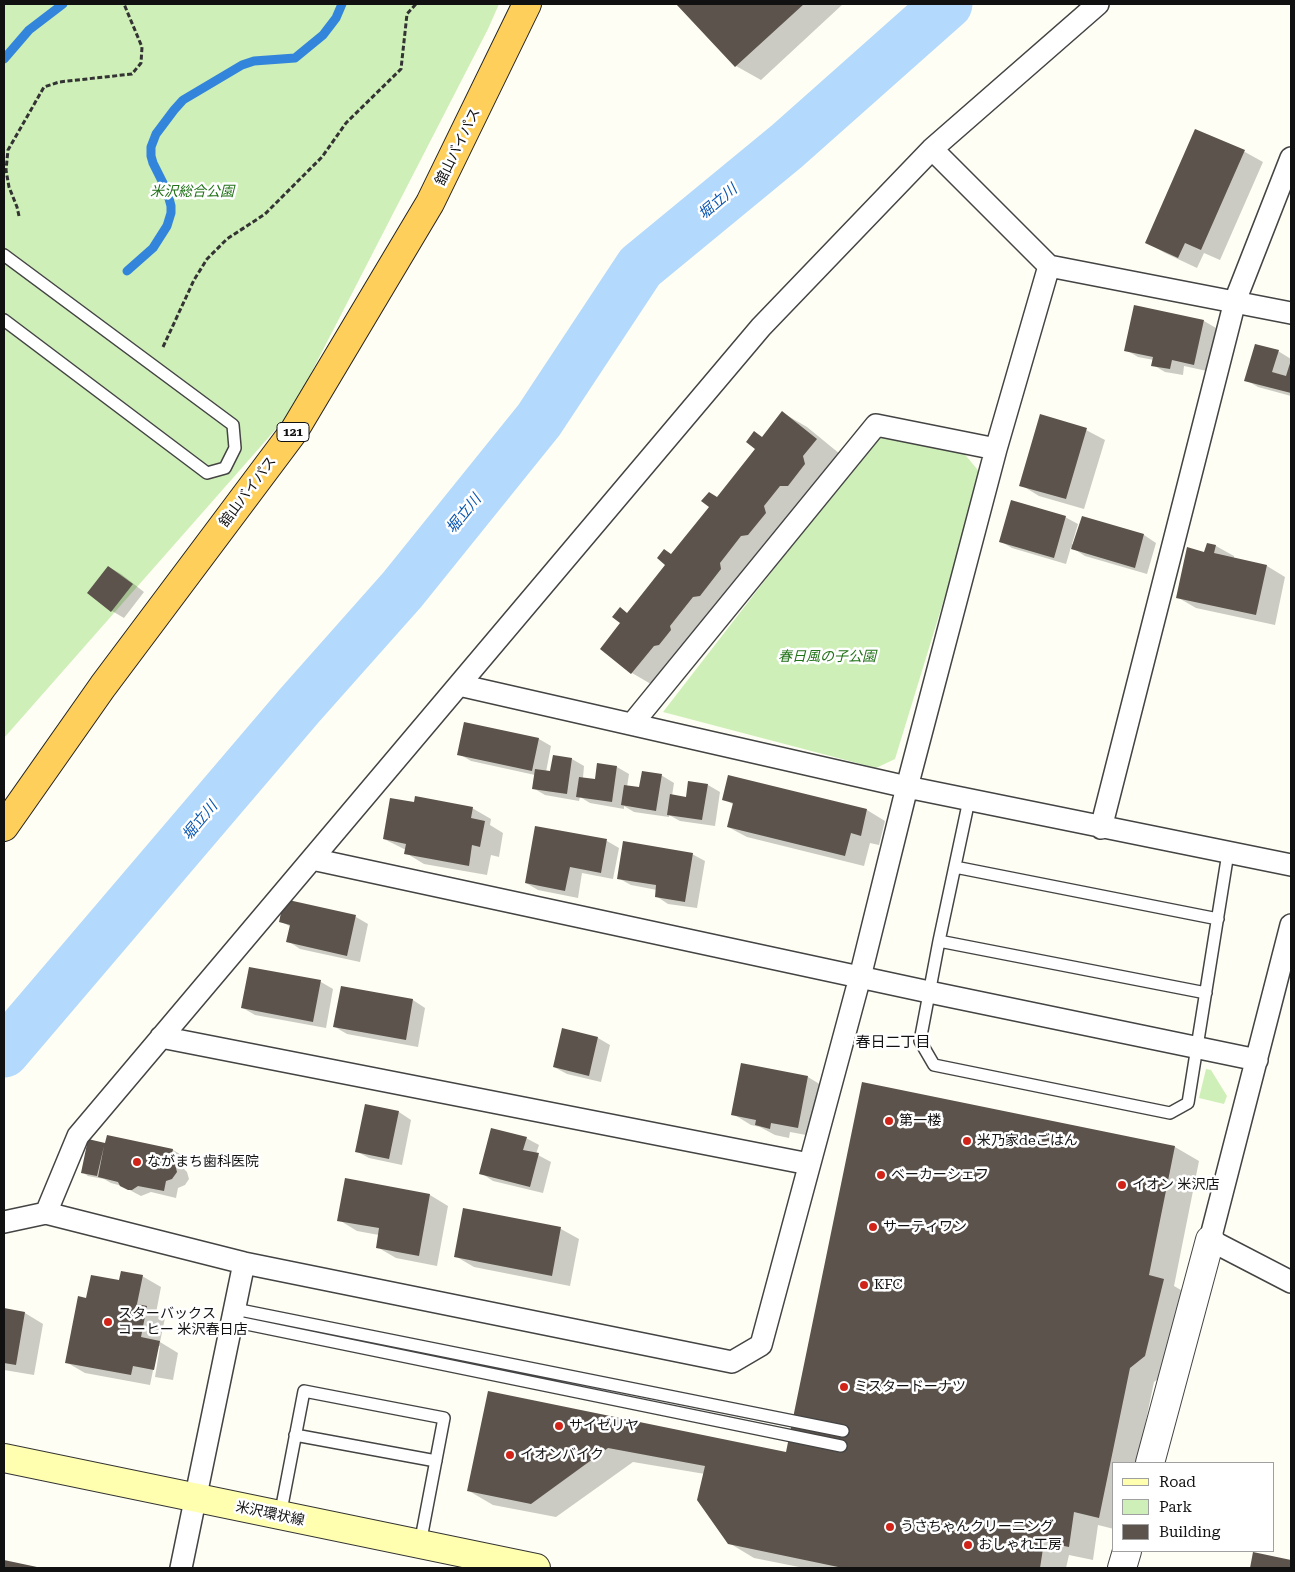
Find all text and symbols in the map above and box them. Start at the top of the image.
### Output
street label: 舘山バイパス [432,106,484,188]
water label: 堀立川 [695,181,741,223]
park label: 米沢総合公園 [150,184,234,200]
road number: 121 [277,422,309,442]
street label: 舘山バイパス [216,453,280,531]
water label: 堀立川 [443,491,485,537]
park label: 春日風の子公園 [778,649,876,665]
water label: 堀立川 [179,798,221,844]
district label: 春日二丁目 [856,1034,930,1052]
place label: 第一楼 [899,1113,941,1129]
marker: 第一楼 [883,1115,895,1127]
place label: 米乃家deごはん [977,1133,1078,1149]
marker: 米乃家deごはん [961,1135,973,1147]
place label: ながまち歯科医院 [147,1154,259,1170]
marker: ながまち歯科医院 [131,1156,143,1168]
place label: ベーカーシェフ [891,1167,989,1183]
marker: ベーカーシェフ [875,1169,887,1181]
place label: イオン 米沢店 [1132,1177,1220,1193]
marker: イオン 米沢店 [1116,1179,1128,1191]
place label: サーティワン [883,1219,967,1235]
marker: サーティワン [867,1221,879,1233]
place label: KFC [874,1277,903,1293]
marker: KFC [858,1279,870,1291]
place label: スターバックス コーヒー 米沢春日店 [118,1306,248,1338]
marker: スターバックス コーヒー 米沢春日店 [102,1316,114,1328]
place label: ミスタードーナツ [854,1379,966,1395]
marker: ミスタードーナツ [838,1381,850,1393]
place label: サイゼリヤ [569,1418,639,1434]
marker: サイゼリヤ [553,1420,565,1432]
place label: イオンバイク [520,1447,604,1463]
marker: イオンバイク [504,1449,516,1461]
legend [1112,1462,1275,1552]
text: Road [1159,1473,1196,1491]
text: Park [1159,1498,1192,1516]
street label: 米沢環状線 [234,1499,306,1529]
place label: うさちゃんクリーニング [900,1519,1054,1535]
marker: うさちゃんクリーニング [884,1521,896,1533]
text: Building [1159,1523,1220,1541]
place label: おしゃれ工房 [978,1537,1062,1553]
marker: おしゃれ工房 [962,1539,974,1551]

